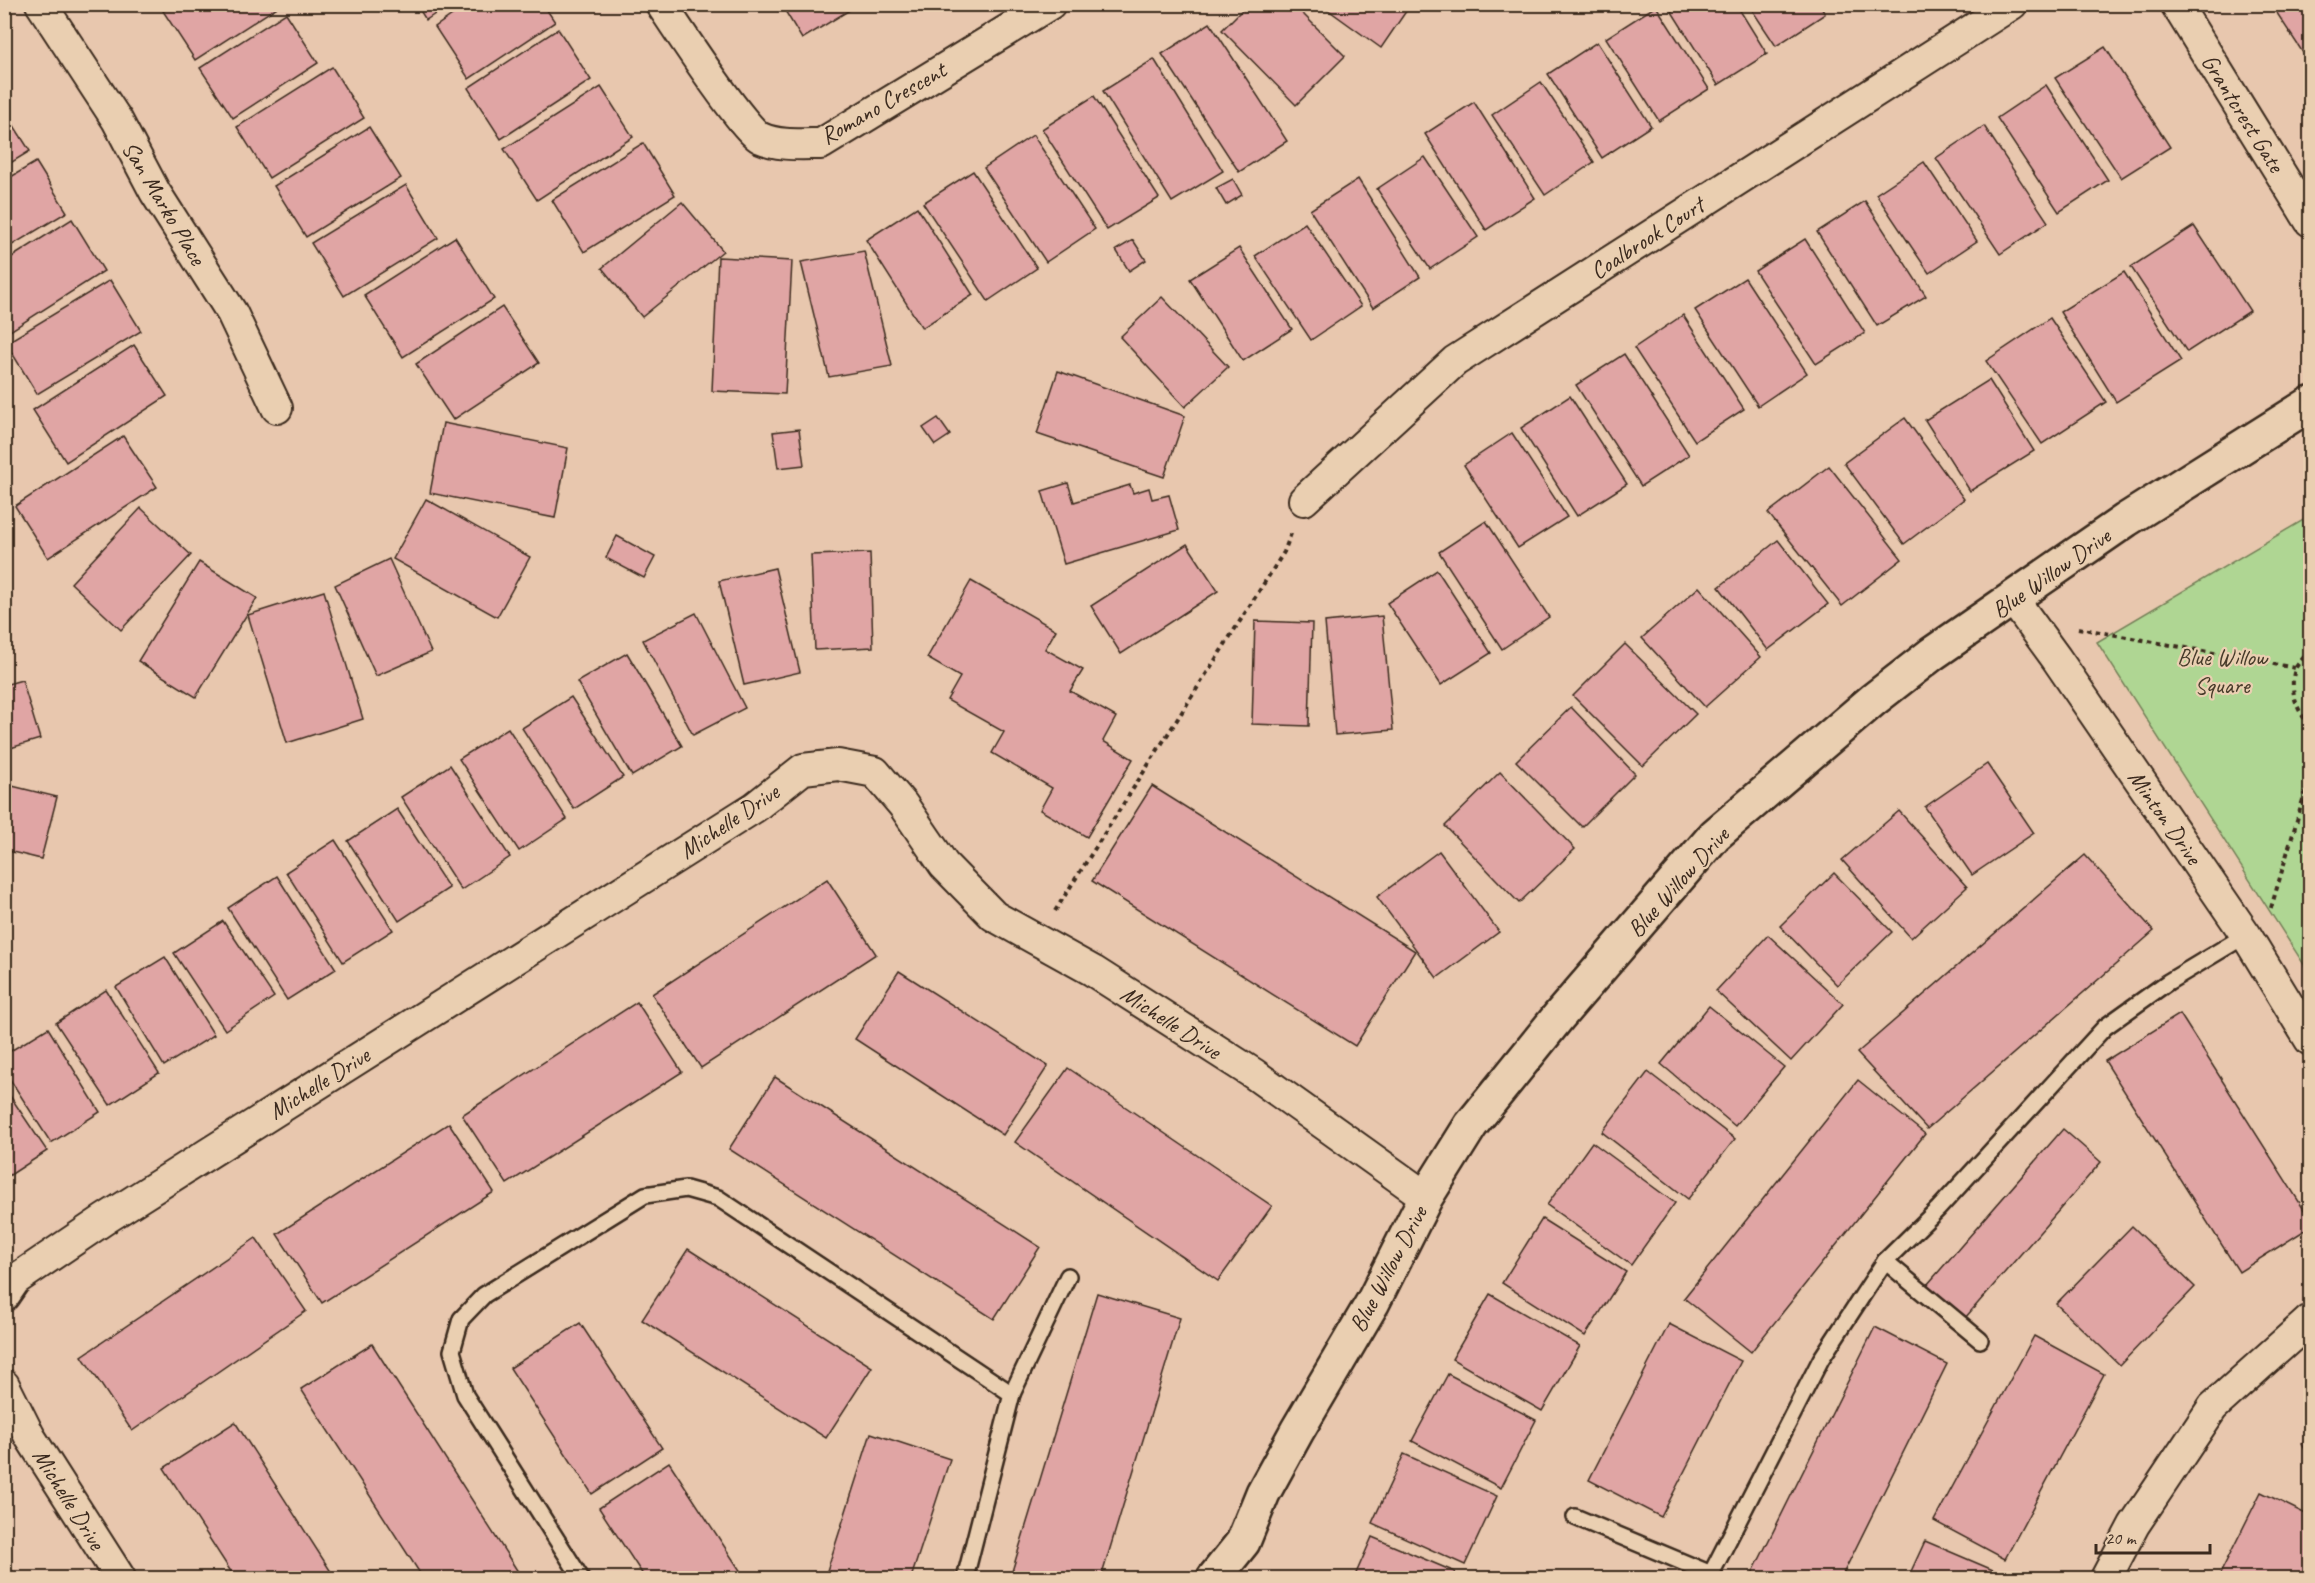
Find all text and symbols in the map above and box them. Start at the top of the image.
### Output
street label: Grantcrest Gate [2195,48,2292,179]
street label: Romano Crescent [815,54,953,151]
street label: San Marko Place [115,136,214,272]
street label: Coalbrook Court [1585,189,1712,286]
street label: Blue Willow Drive [1986,520,2118,625]
park label: Blue Willow Square [2177,642,2268,700]
street label: Minton Drive [2122,764,2210,872]
street label: Michelle Drive [673,776,786,865]
street label: Blue Willow Drive [1621,819,1737,943]
street label: Michelle Drive [1115,978,1229,1067]
street label: Michelle Drive [263,1039,377,1126]
street label: Blue Willow Drive [1342,1199,1435,1337]
street label: Michelle Drive [26,1443,113,1557]
scale bar [2096,1517,2210,1555]
text: 20 m [2105,1527,2138,1549]

